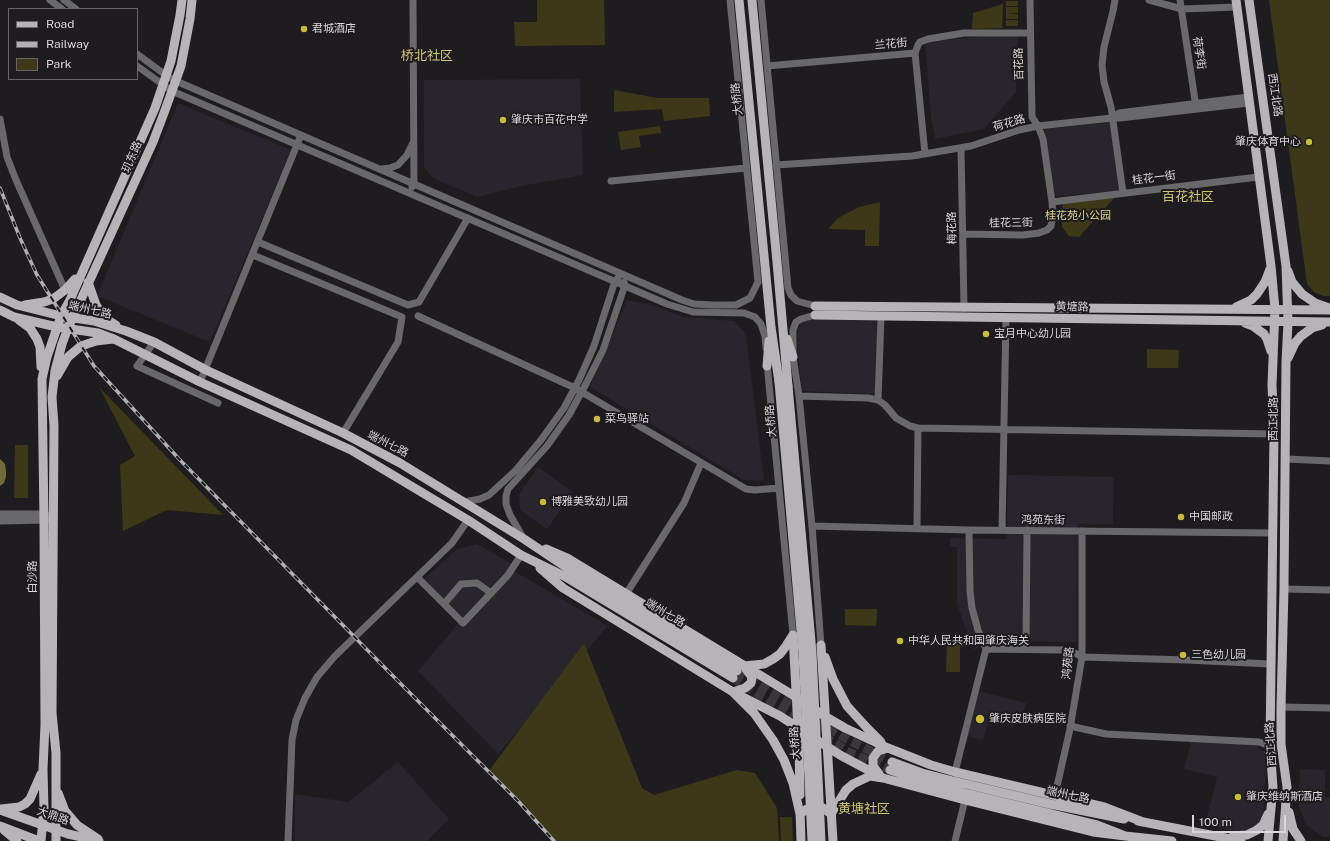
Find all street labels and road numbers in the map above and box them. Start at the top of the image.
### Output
street label: 兰花街 [874,36,908,52]
street label: 荷李街 [1190,36,1208,70]
street label: 百花路 [1012,47,1026,81]
street label: 西江北路 [1265,72,1285,118]
street label: 大桥路 [729,82,745,116]
street label: 荷花路 [991,112,1027,134]
street label: 玑东路 [119,139,145,175]
street label: 桂花一街 [1131,169,1177,187]
street label: 梅花路 [945,211,959,245]
street label: 桂花三街 [989,216,1033,230]
street label: 端州七路 [67,299,113,321]
street label: 黄塘路 [1055,300,1089,314]
street label: 西江北路 [1267,397,1281,441]
street label: 大桥路 [763,404,779,438]
street label: 端州七路 [365,428,411,460]
street label: 鸿苑东街 [1021,513,1065,527]
street label: 白沙路 [26,561,40,593]
street label: 端州七路 [643,596,687,630]
street label: 鸿苑路 [1060,646,1076,680]
street label: 西江北路 [1263,722,1279,766]
street label: 大桥路 [788,726,802,760]
street label: 端州七路 [1045,784,1091,806]
street label: 大鼎路 [35,804,71,828]

